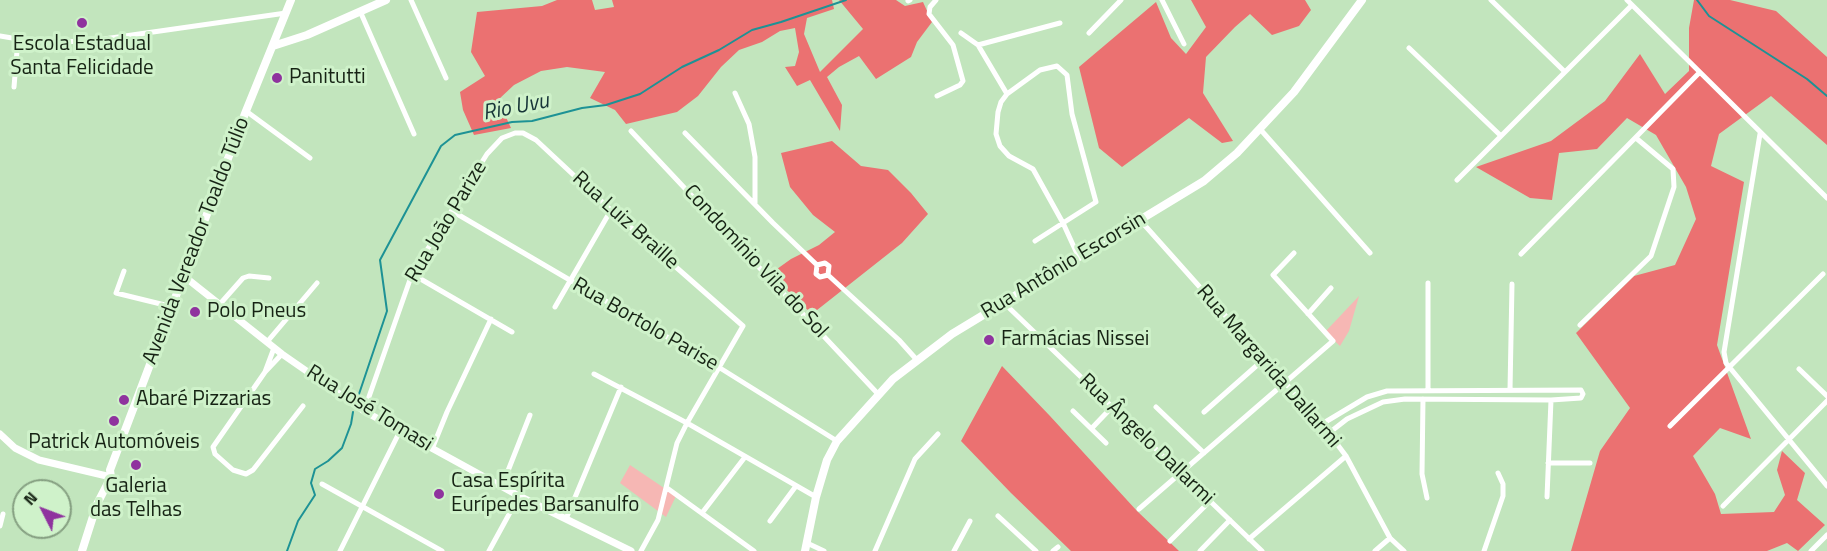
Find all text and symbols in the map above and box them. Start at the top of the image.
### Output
marker: Escola Estadual Santa Felicidade [75,16,89,30]
place label: Escola Estadual Santa Felicidade [10,32,154,82]
place label: Panitutti [289,65,366,91]
marker: Panitutti [270,71,284,85]
water label: Rio Uvu [481,89,551,127]
street label: Avenida Vereador Toaldo Túlio [138,114,256,368]
street label: Rua João Parize [401,157,493,287]
street label: Rua Luiz Braille [567,167,683,275]
street label: Condomínio Vila do Sol [677,180,833,344]
street label: Rua Antônio Escorsin [977,207,1151,325]
street label: Rua Bortolo Parise [567,273,723,377]
street label: Rua Margarida Dallarmi [1190,280,1346,454]
place label: Polo Pneus [207,299,306,325]
marker: Polo Pneus [188,305,202,319]
place label: Farmácias Nissei [1001,327,1149,353]
marker: Farmácias Nissei [982,333,996,347]
street label: Rua José Tomasi [301,360,437,458]
street label: Rua Ângelo Dallarmi [1073,369,1219,511]
place label: Abaré Pizzarias [136,387,271,413]
marker: Abaré Pizzarias [117,393,131,407]
marker: Patrick Automóveis [107,414,121,428]
place label: Patrick Automóveis [28,430,200,456]
marker: Galeria das Telhas [129,458,143,472]
place label: Casa Espírita Eurípedes Barsanulfo [451,469,639,519]
place label: Galeria das Telhas [90,474,182,524]
north arrow [12,479,72,539]
text: N [17,486,43,510]
marker: Casa Espírita Eurípedes Barsanulfo [432,487,446,501]

